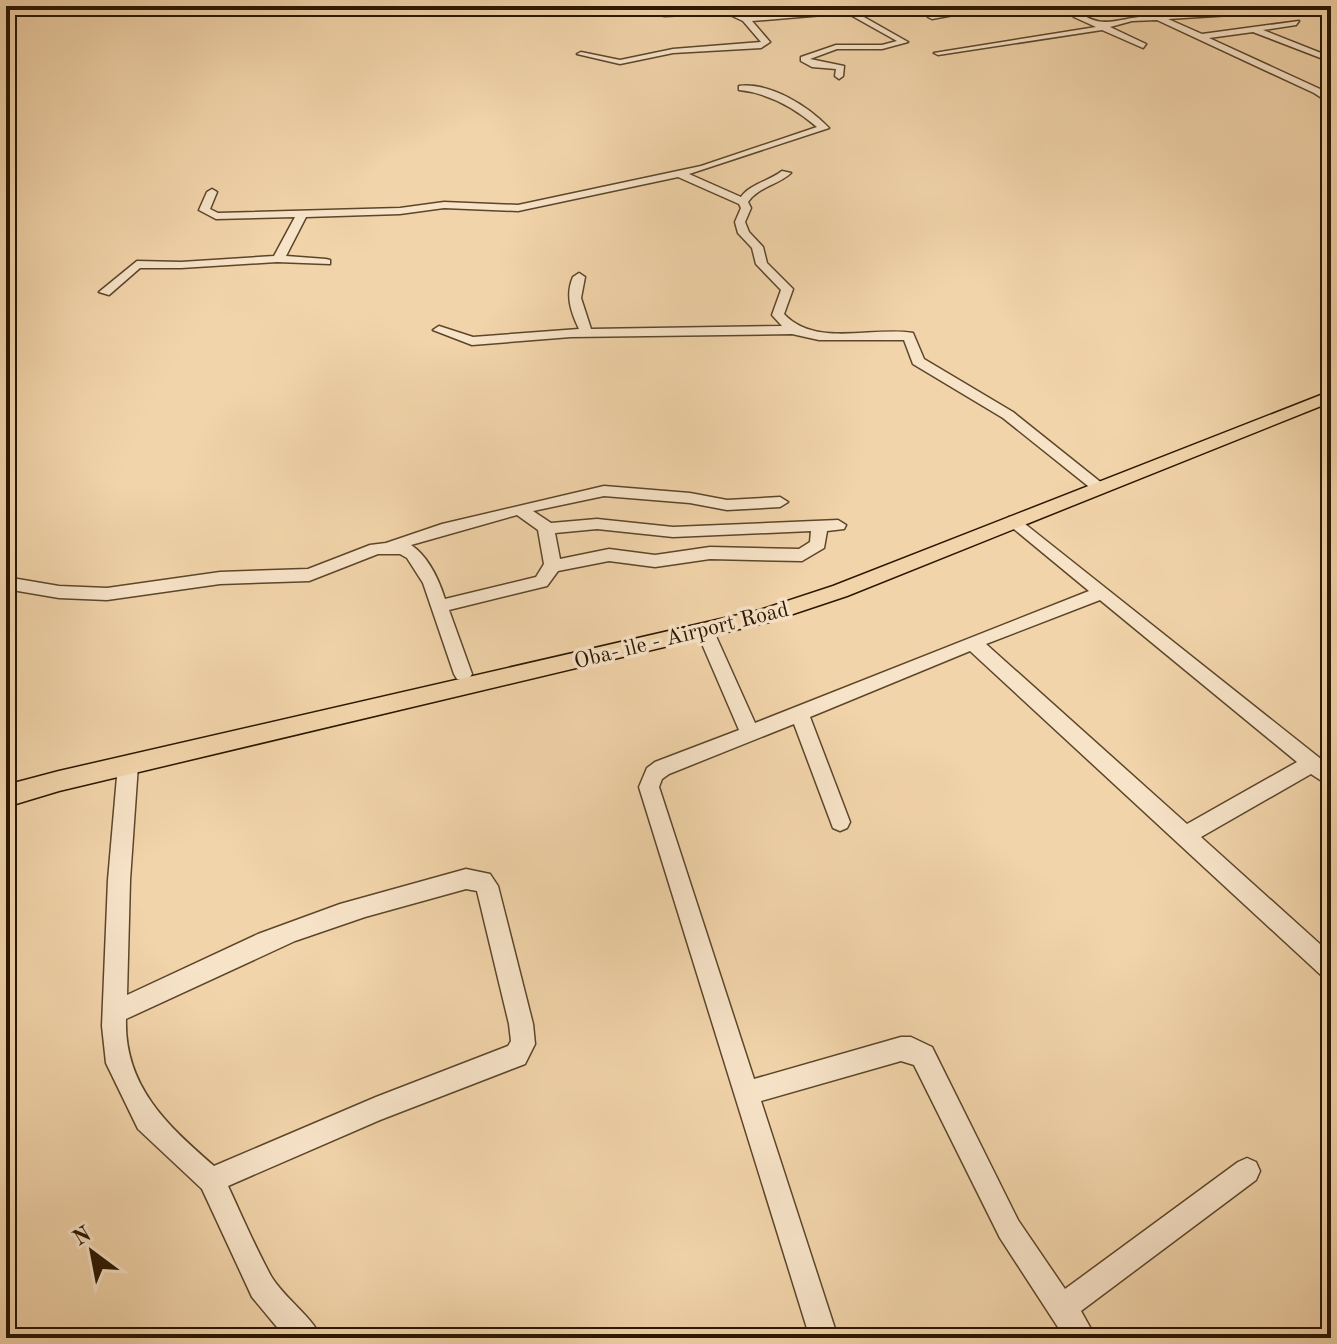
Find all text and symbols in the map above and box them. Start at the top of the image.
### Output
street label: Oba- ile - Airport Road [572,599,791,673]
north arrow [52,1212,132,1292]
text: N [70,1223,96,1251]

